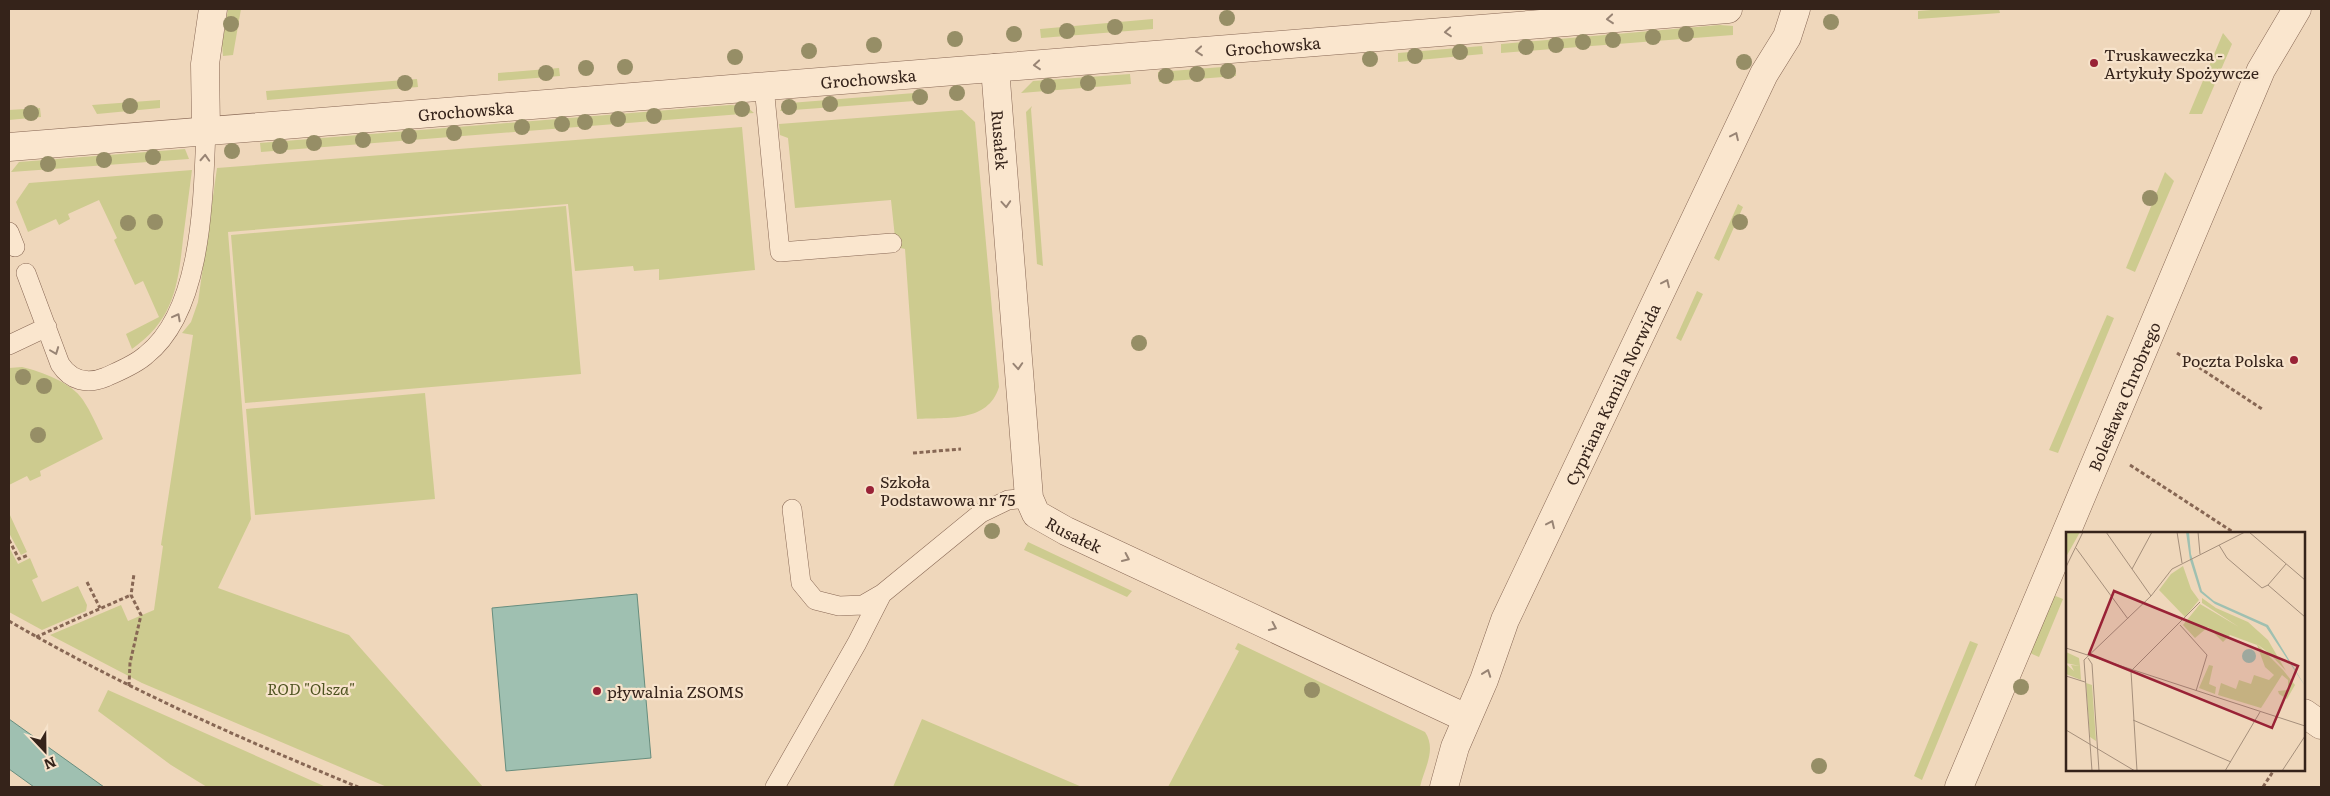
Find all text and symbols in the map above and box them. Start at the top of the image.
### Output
one-way arrow [1606,13,1614,24]
one-way arrow [1444,26,1452,37]
street label: Grochowska [1224,30,1322,61]
place label: Truskaweczka - Artykuły Spożywcze [2104,42,2259,84]
one-way arrow [1194,46,1202,57]
marker: Truskaweczka - Artykuły Spożywcze [2088,57,2100,69]
one-way arrow [1032,59,1040,70]
street label: Grochowska [820,62,917,94]
street label: Grochowska [417,95,515,126]
street label: Rusałek [986,109,1015,171]
one-way arrow [1729,132,1739,141]
one-way arrow [200,154,210,162]
one-way arrow [1001,200,1012,208]
one-way arrow [1659,279,1670,288]
street label: Cypriana Kamila Norwida [1559,299,1666,489]
one-way arrow [171,313,181,322]
street label: Bolesława Chrobrego [2081,318,2166,475]
one-way arrow [49,346,60,355]
place label: Poczta Polska [2181,348,2284,372]
marker: Poczta Polska [2288,354,2300,366]
one-way arrow [1013,362,1024,370]
place label: Szkoła Podstawowa nr 75 [880,469,1015,511]
marker: Szkoła Podstawowa nr 75 [864,484,876,496]
street label: Rusałek [1042,510,1106,558]
one-way arrow [1544,520,1555,529]
inset map [2066,532,2305,771]
one-way arrow [1121,551,1130,562]
one-way arrow [1267,621,1276,631]
one-way arrow [1481,669,1491,678]
park label: ROD "Olsza" [267,676,355,700]
place label: pływalnia ZSOMS [607,679,744,703]
marker: pływalnia ZSOMS [591,685,603,697]
north arrow [20,726,70,776]
text: N [41,753,59,776]

